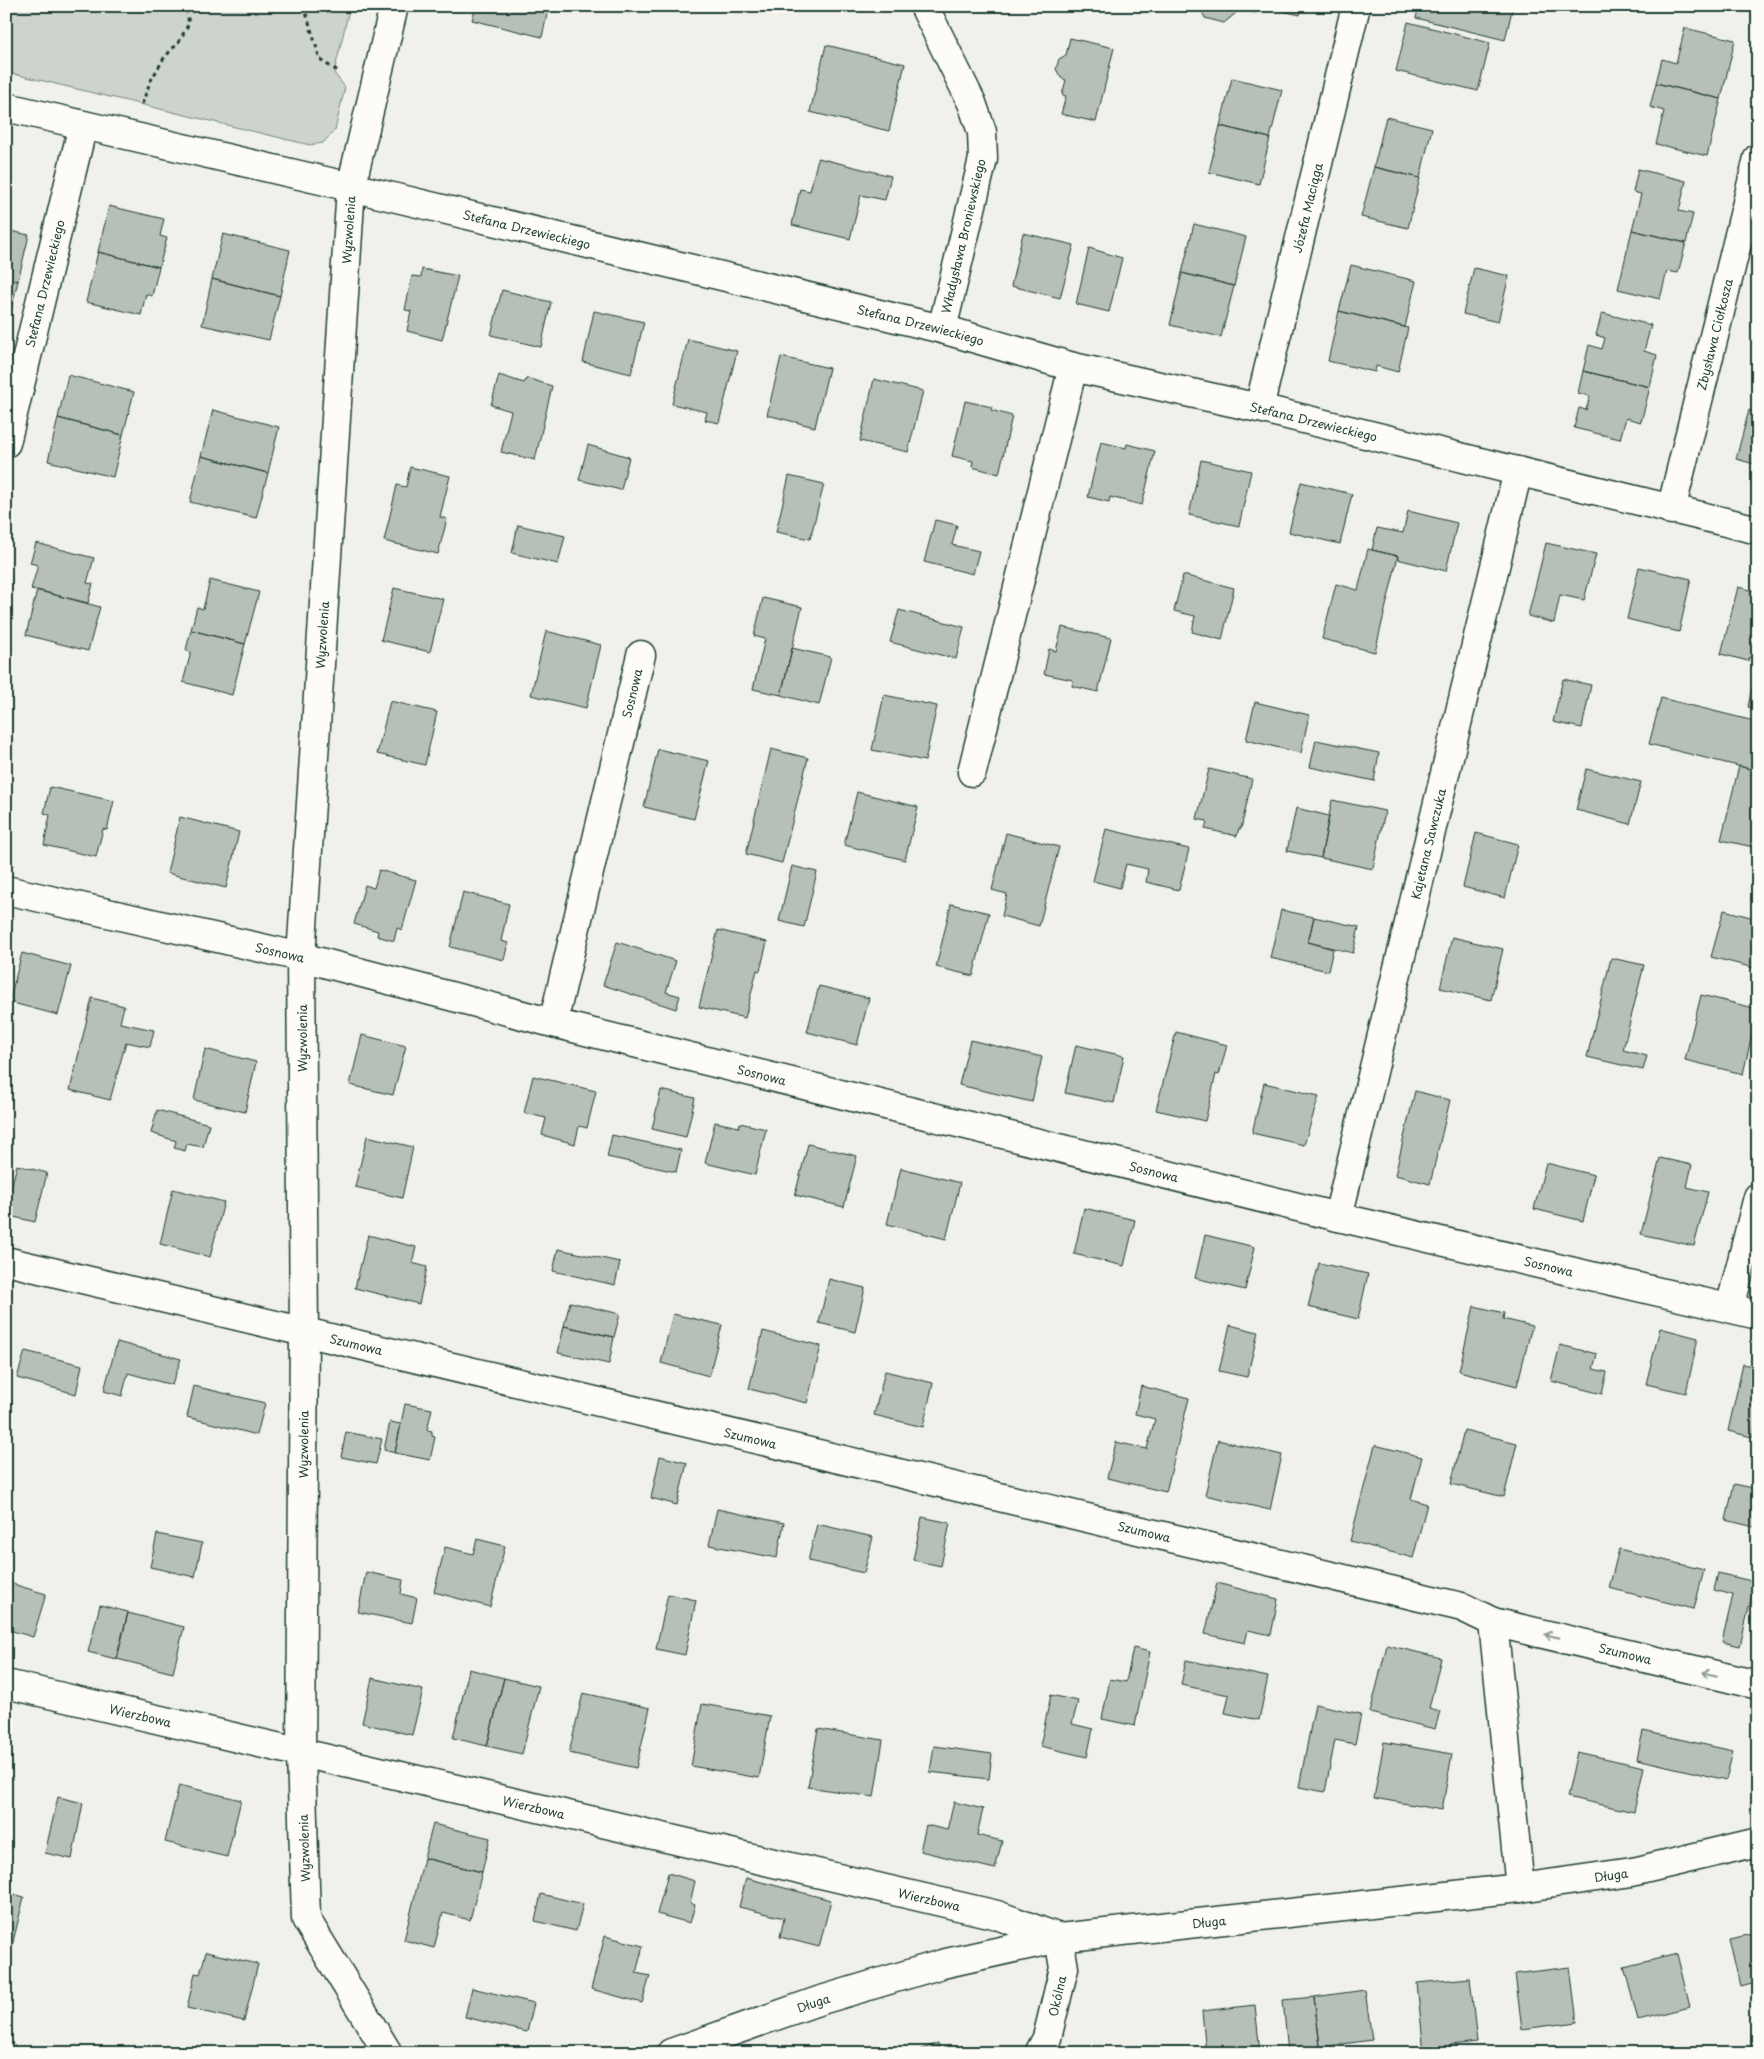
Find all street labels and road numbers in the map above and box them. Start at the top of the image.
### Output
street label: Władysława Broniewskiego [936,157,990,315]
street label: Józefa Maciąga [1288,160,1327,255]
street label: Wyzwolenia [337,195,359,264]
street label: Stefana Drzewieckiego [461,205,593,253]
street label: Stefana Drzewieckiego [20,218,69,349]
street label: Zbysława Ciołkosza [1692,276,1737,392]
street label: Stefana Drzewieckiego [855,300,986,350]
street label: Stefana Drzewieckiego [1248,397,1379,446]
street label: Wyzwolenia [311,600,333,669]
street label: Sosnowa [617,666,647,720]
street label: Kajetana Sawczuka [1406,786,1450,901]
street label: Sosnowa [254,938,307,967]
street label: Wyzwolenia [293,1003,311,1072]
street label: Sosnowa [735,1060,789,1089]
street label: Sosnowa [1127,1157,1181,1186]
street label: Sosnowa [1522,1252,1576,1281]
street label: Szumowa [328,1329,385,1359]
street label: Wyzwolenia [294,1410,312,1478]
street label: Szumowa [722,1423,779,1453]
street label: Szumowa [1116,1517,1173,1547]
street label: Szumowa [1597,1638,1654,1669]
street label: Wierzbowa [108,1699,174,1731]
street label: Wierzbowa [501,1791,567,1823]
street label: Wyzwolenia [294,1813,314,1882]
street label: Długa [1593,1864,1630,1886]
street label: Wierzbowa [896,1883,963,1915]
street label: Długa [1191,1911,1227,1933]
street label: Okólna [1044,1973,1071,2018]
street label: Długa [794,1989,833,2017]

